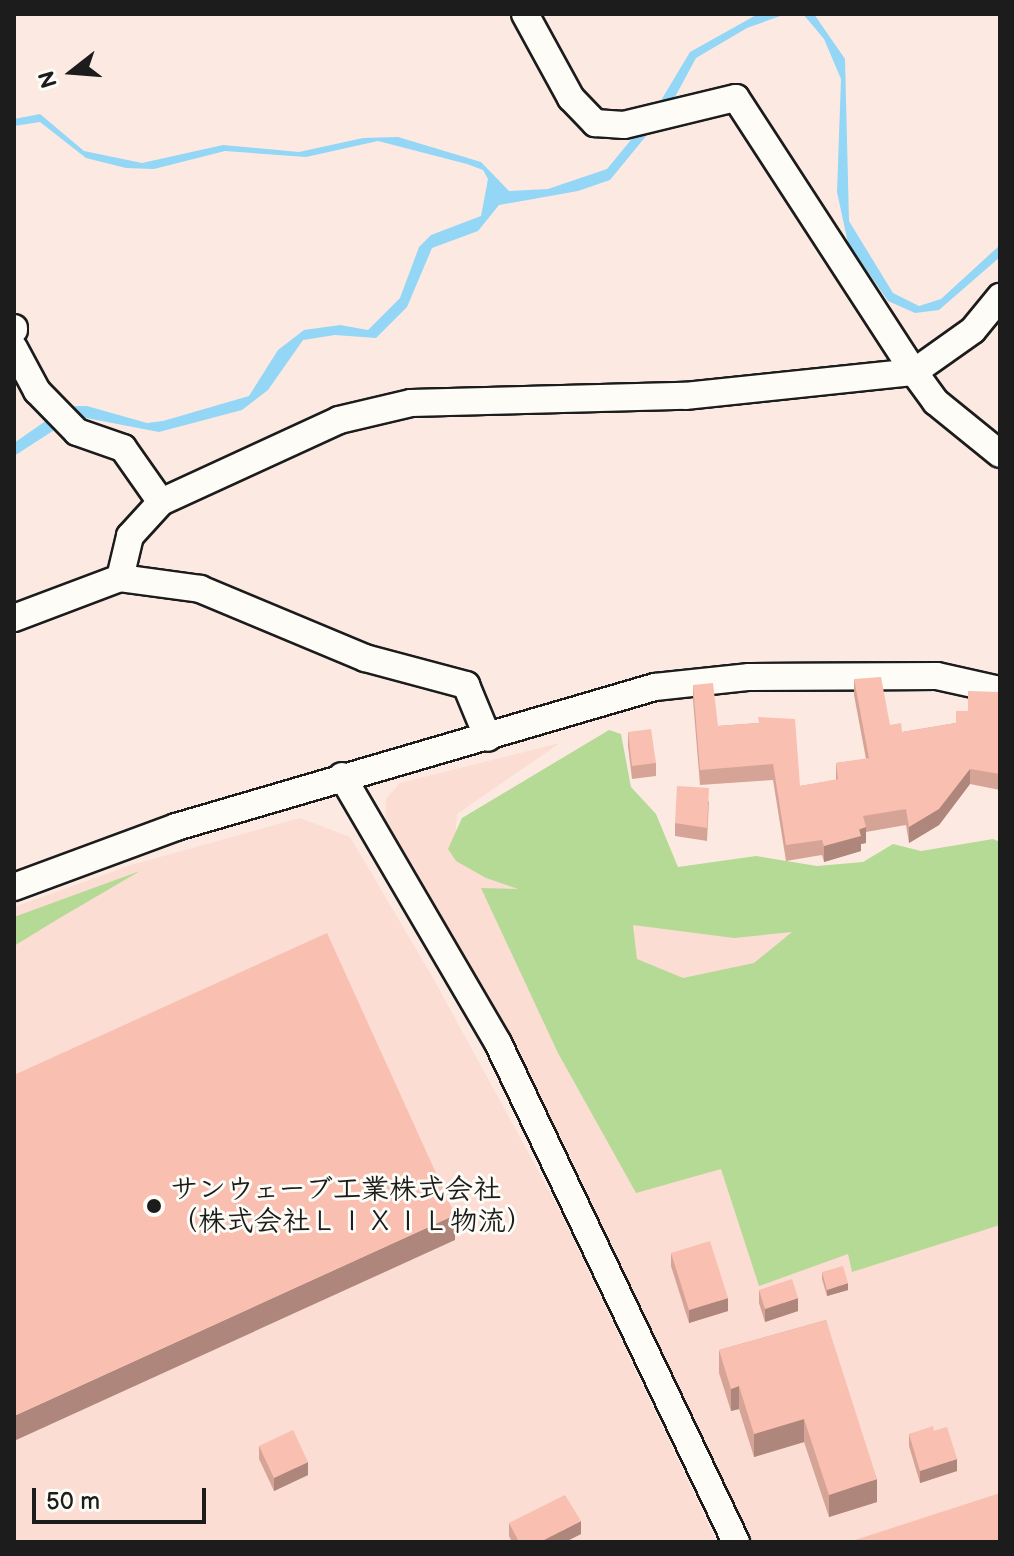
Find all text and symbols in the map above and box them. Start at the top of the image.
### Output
north arrow [32,32,112,112]
text: N [33,67,64,91]
place label: サンウェーブ工業株式会社 （株式会社ＬＩＸＩＬ物流） [170,1173,534,1239]
marker: サンウェーブ工業株式会社 （株式会社ＬＩＸＩＬ物流） [145,1197,163,1215]
scale bar [36,1472,210,1522]
text: 50 m [46,1487,100,1516]

